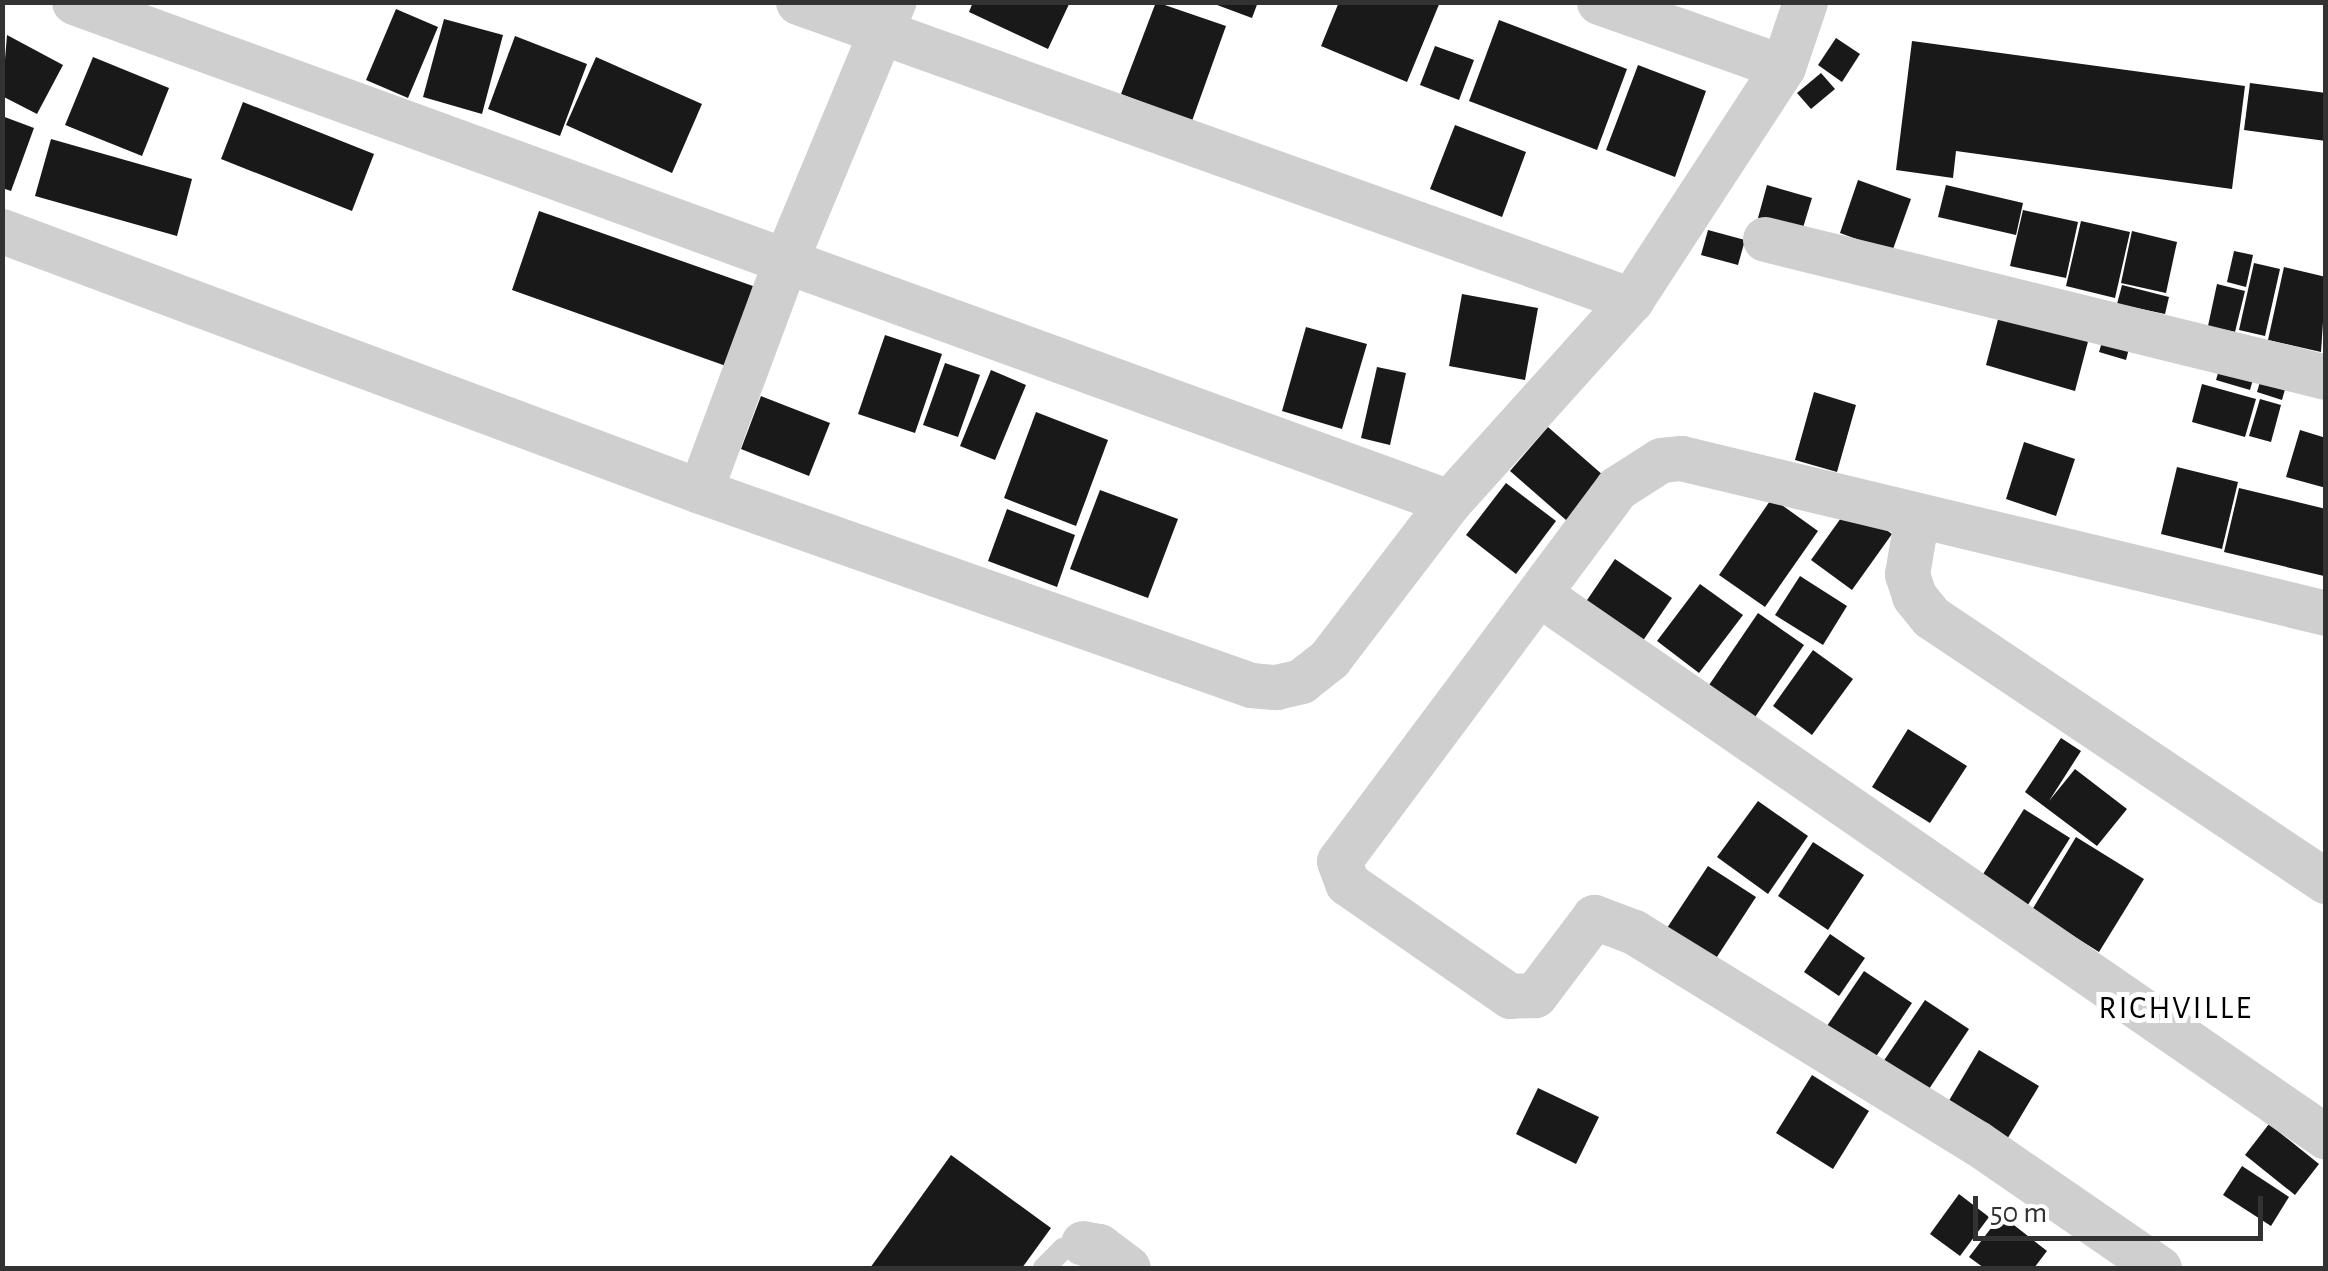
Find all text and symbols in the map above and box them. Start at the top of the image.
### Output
district label: RICHVILLE [2099,989,2253,1027]
scale bar [1978,1176,2268,1238]
text: 50 m [1990,1198,2047,1228]

